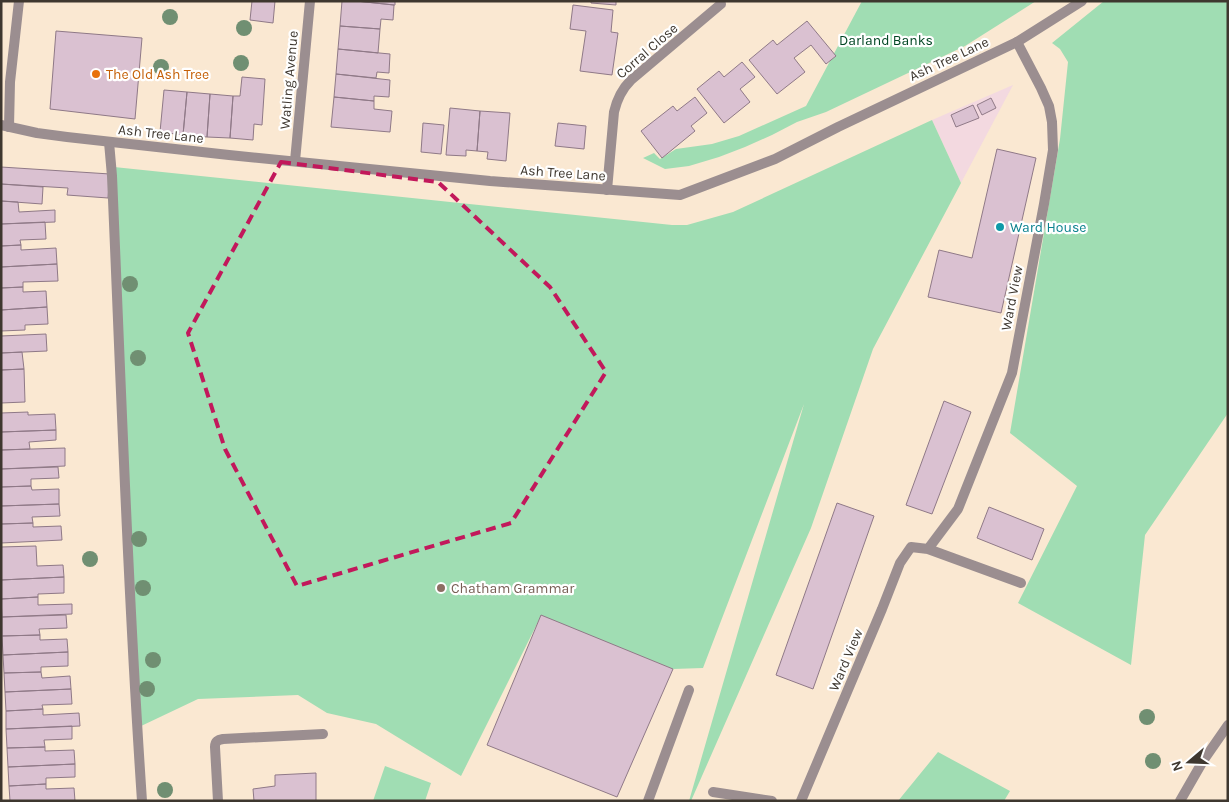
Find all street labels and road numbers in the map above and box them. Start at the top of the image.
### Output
street label: Corral Close [613,20,681,82]
street label: Watling Avenue [276,30,302,130]
street label: Ash Tree Lane [907,33,991,85]
street label: Ash Tree Lane [117,121,205,147]
street label: Ash Tree Lane [520,162,606,184]
street label: Ward View [997,264,1027,332]
street label: Ward View [825,626,867,694]

